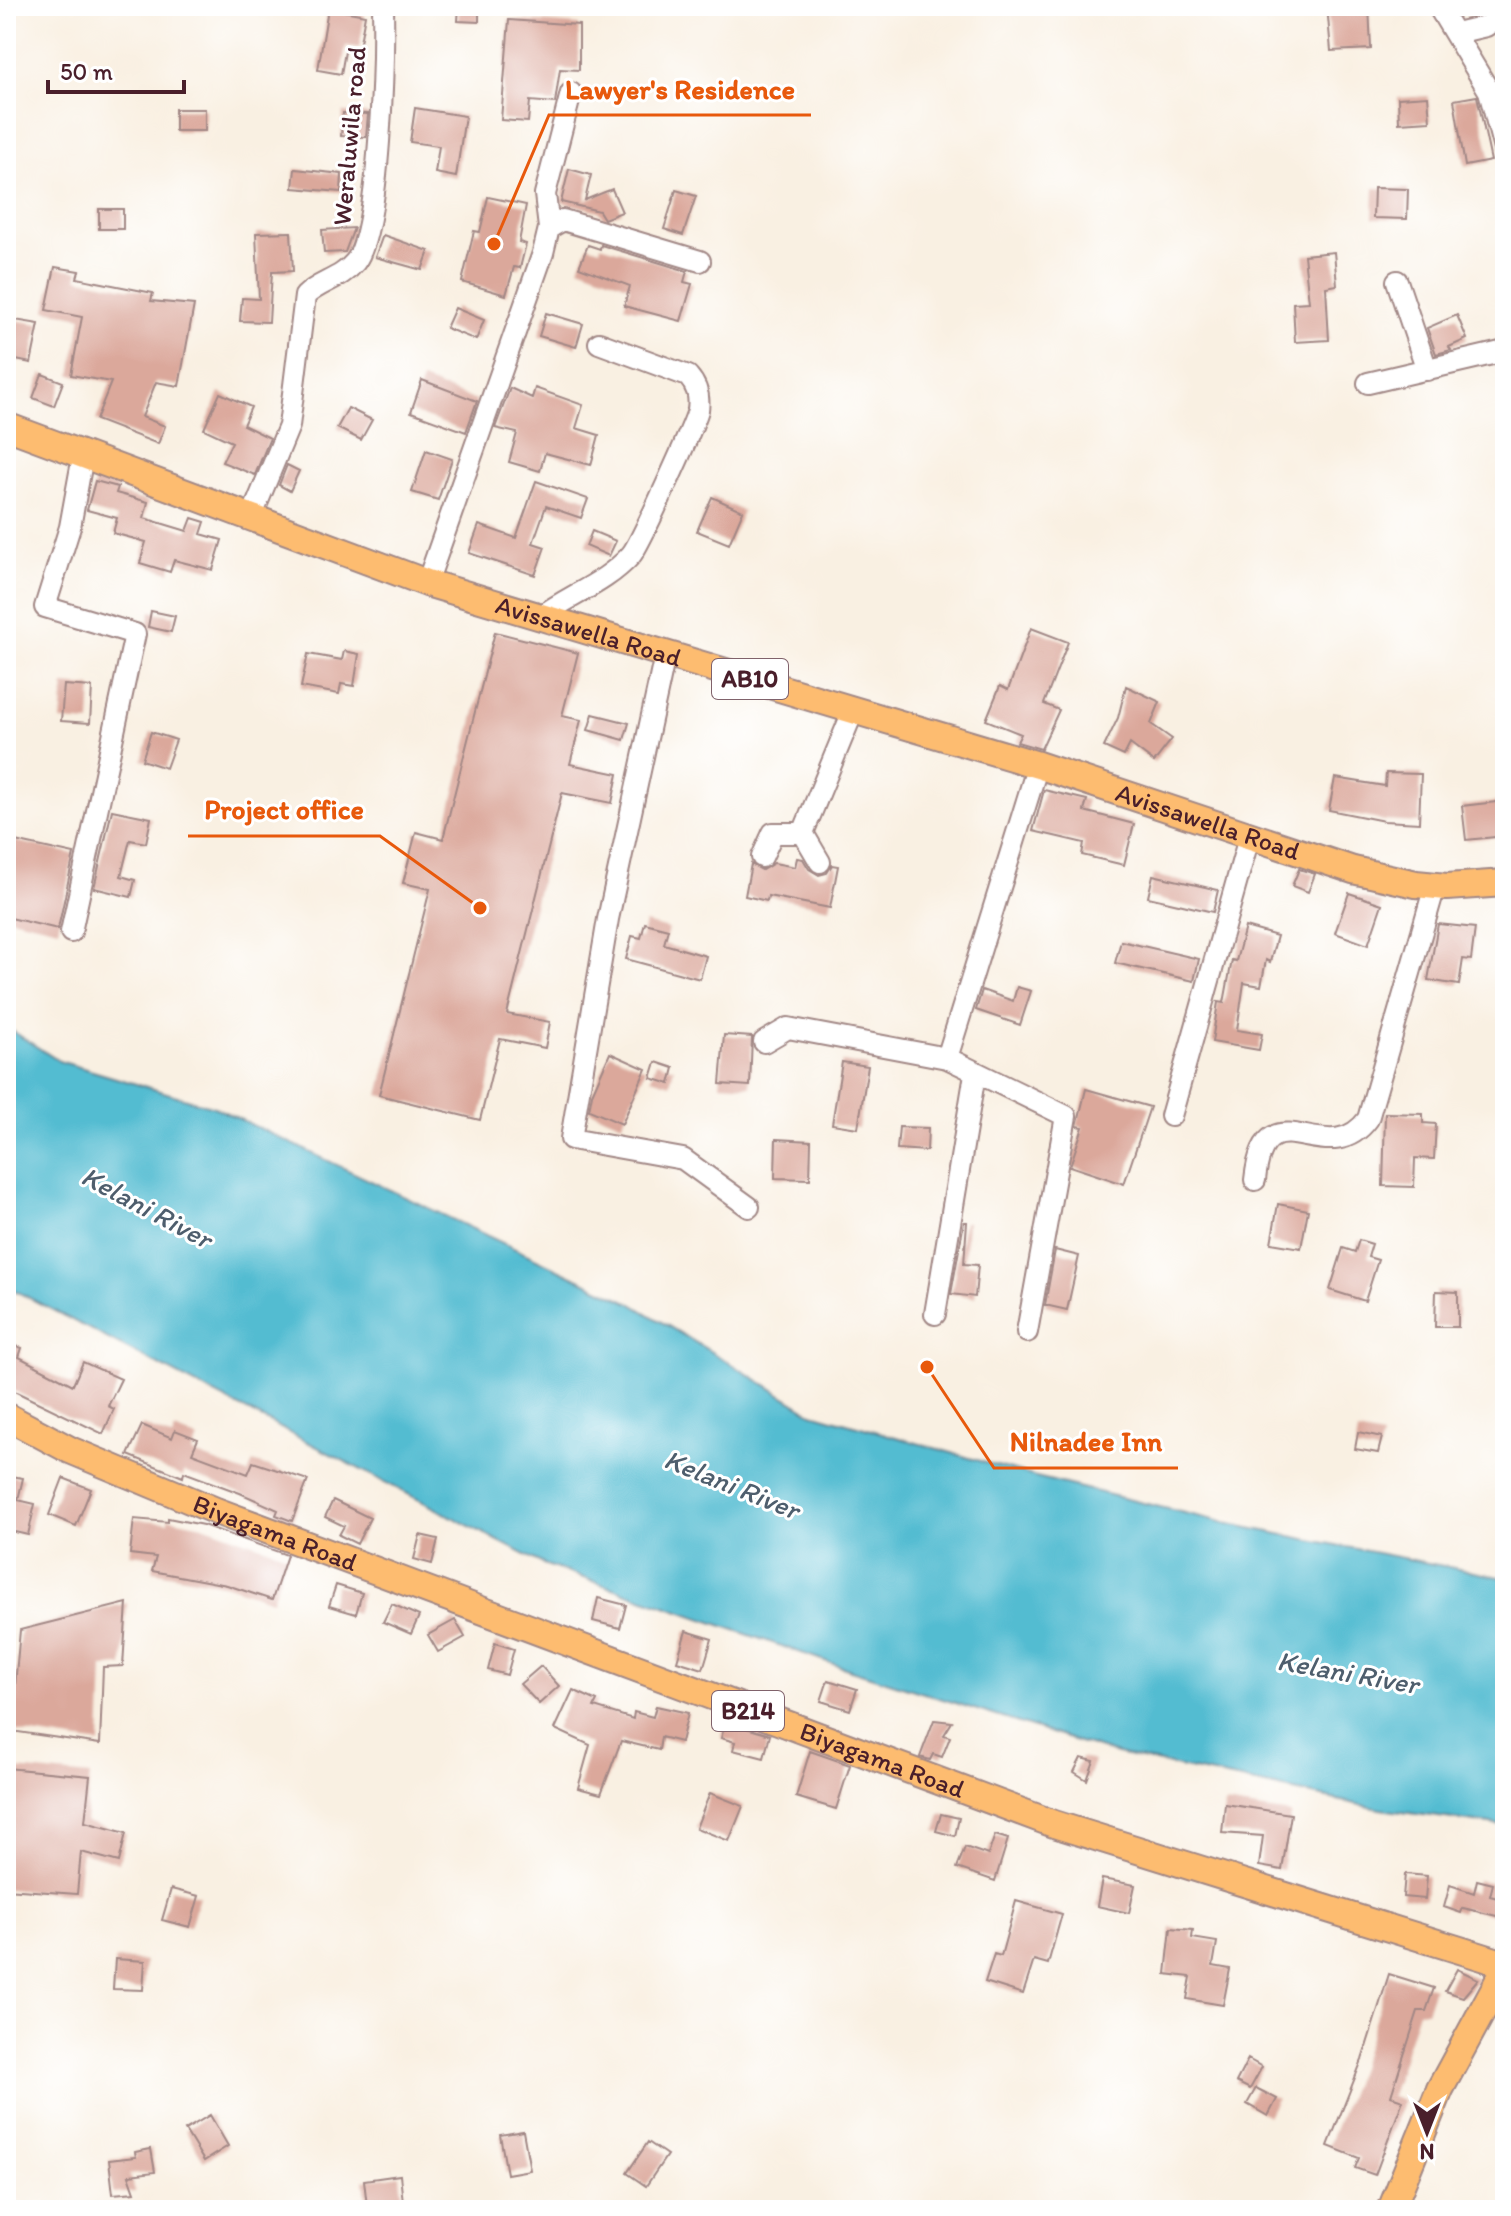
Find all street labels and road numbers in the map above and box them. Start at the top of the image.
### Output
street label: Weraluwila road [325,45,373,227]
street label: Avissawella Road [492,588,686,674]
road number: AB10 [712,659,788,699]
street label: Avissawella Road [1112,776,1305,867]
street label: Biyagama Road [188,1487,363,1579]
road number: B214 [712,1691,784,1731]
street label: Biyagama Road [796,1715,970,1805]

